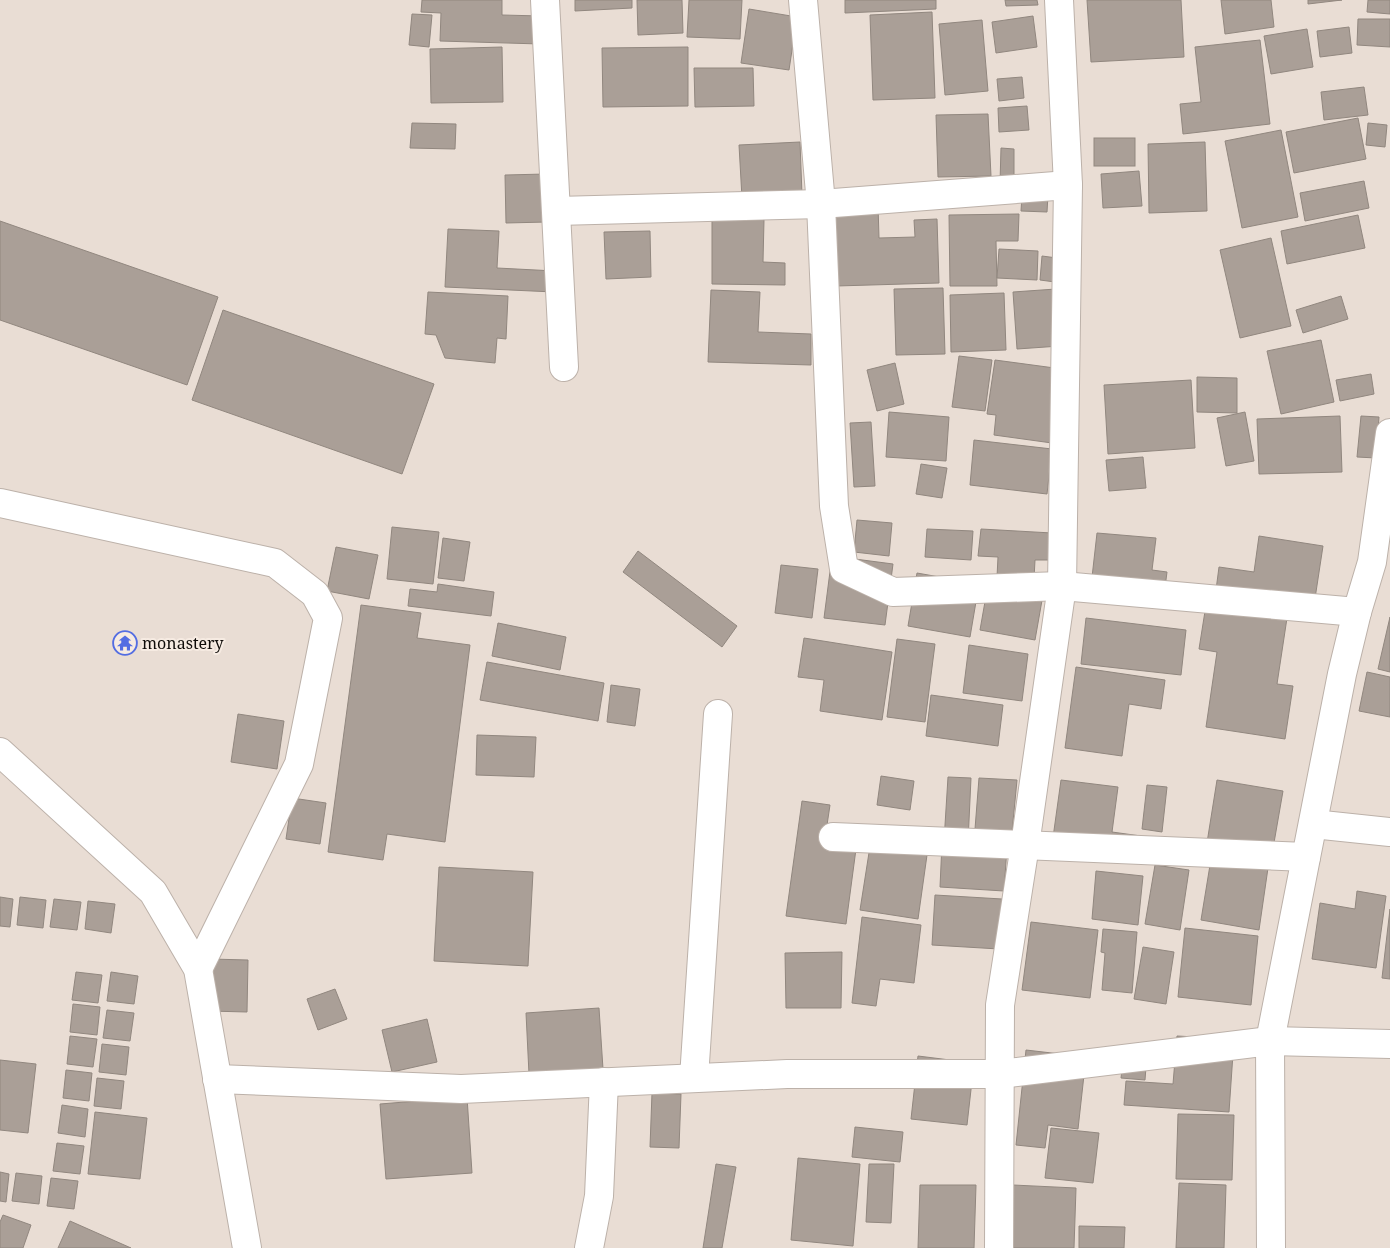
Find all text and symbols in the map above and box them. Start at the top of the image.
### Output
temple icon: monastery [112,630,138,656]
place label: monastery [142,632,225,654]

